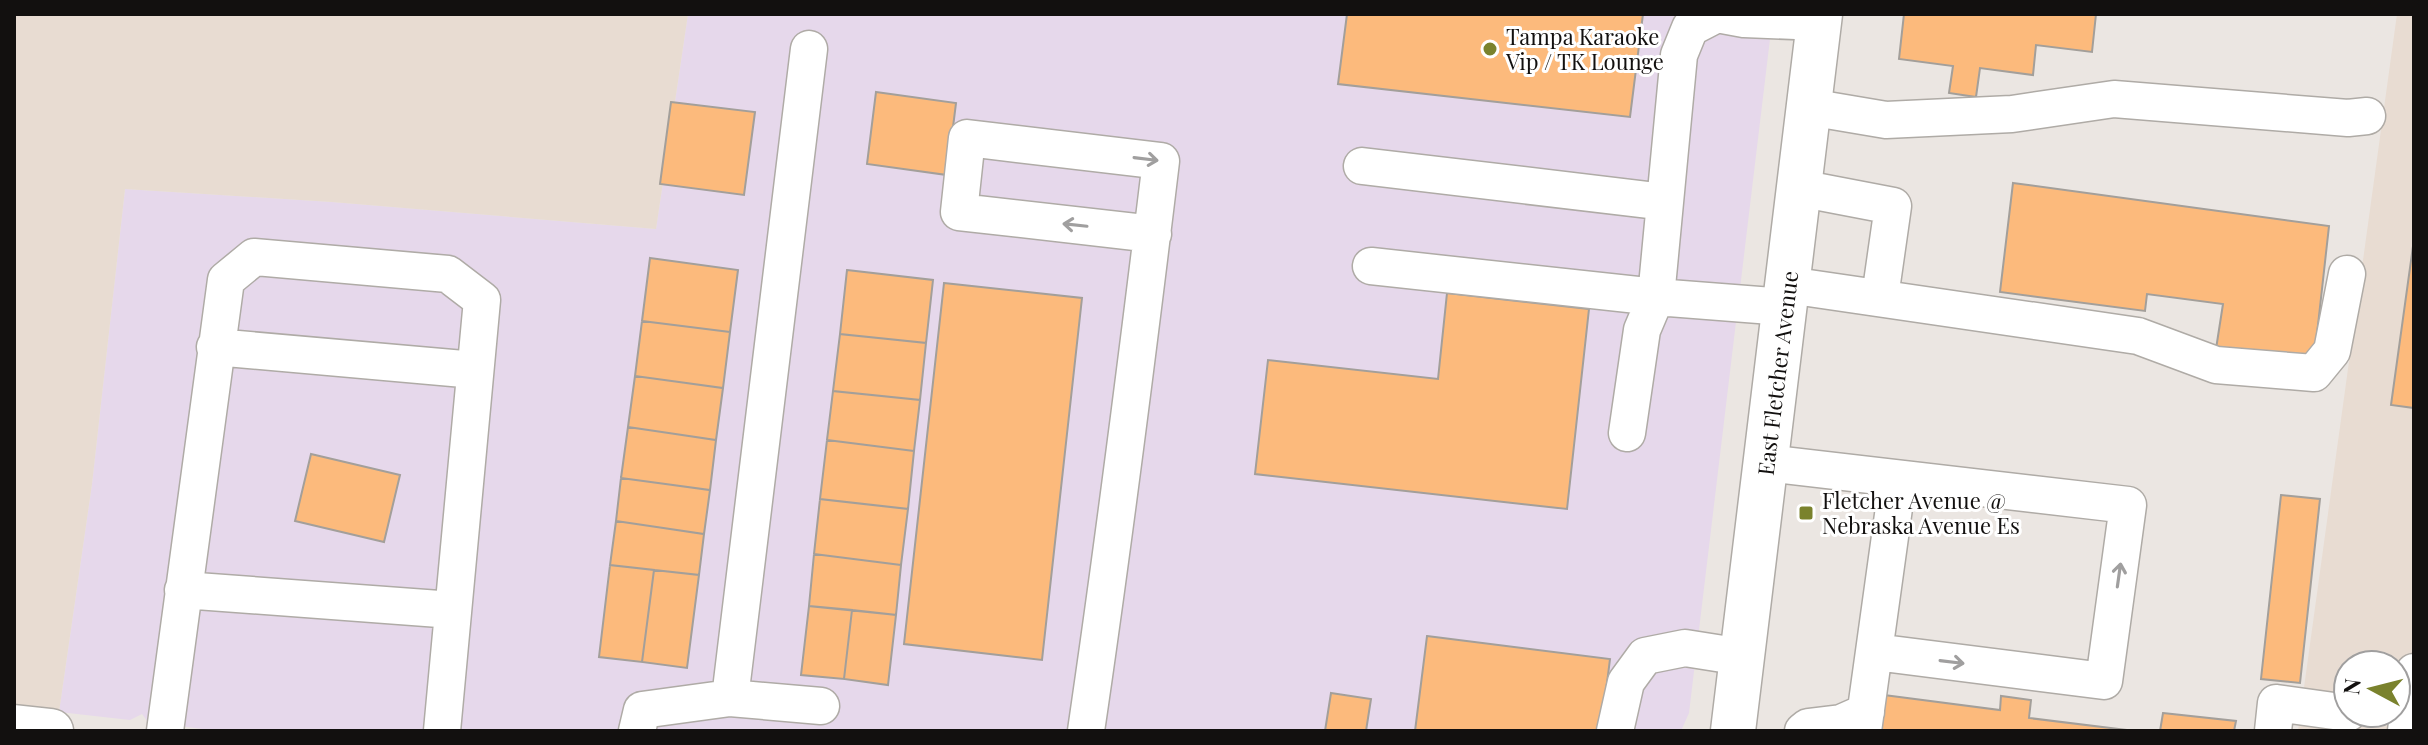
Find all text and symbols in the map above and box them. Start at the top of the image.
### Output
place label: Tampa Karaoke Vip / TK Lounge [1505,21,1664,76]
marker: Tampa Karaoke Vip / TK Lounge [1481,40,1499,58]
one-way arrow [1133,152,1158,167]
one-way arrow [1062,218,1089,233]
street label: East Fletcher Avenue [1750,269,1804,477]
place label: Fletcher Avenue @ Nebraska Avenue Es [1822,485,2020,540]
marker: Fletcher Avenue @ Nebraska Avenue Es [1797,504,1815,522]
one-way arrow [2112,563,2127,588]
north arrow [2332,649,2412,729]
one-way arrow [1939,655,1964,670]
text: N [2335,677,2367,696]

